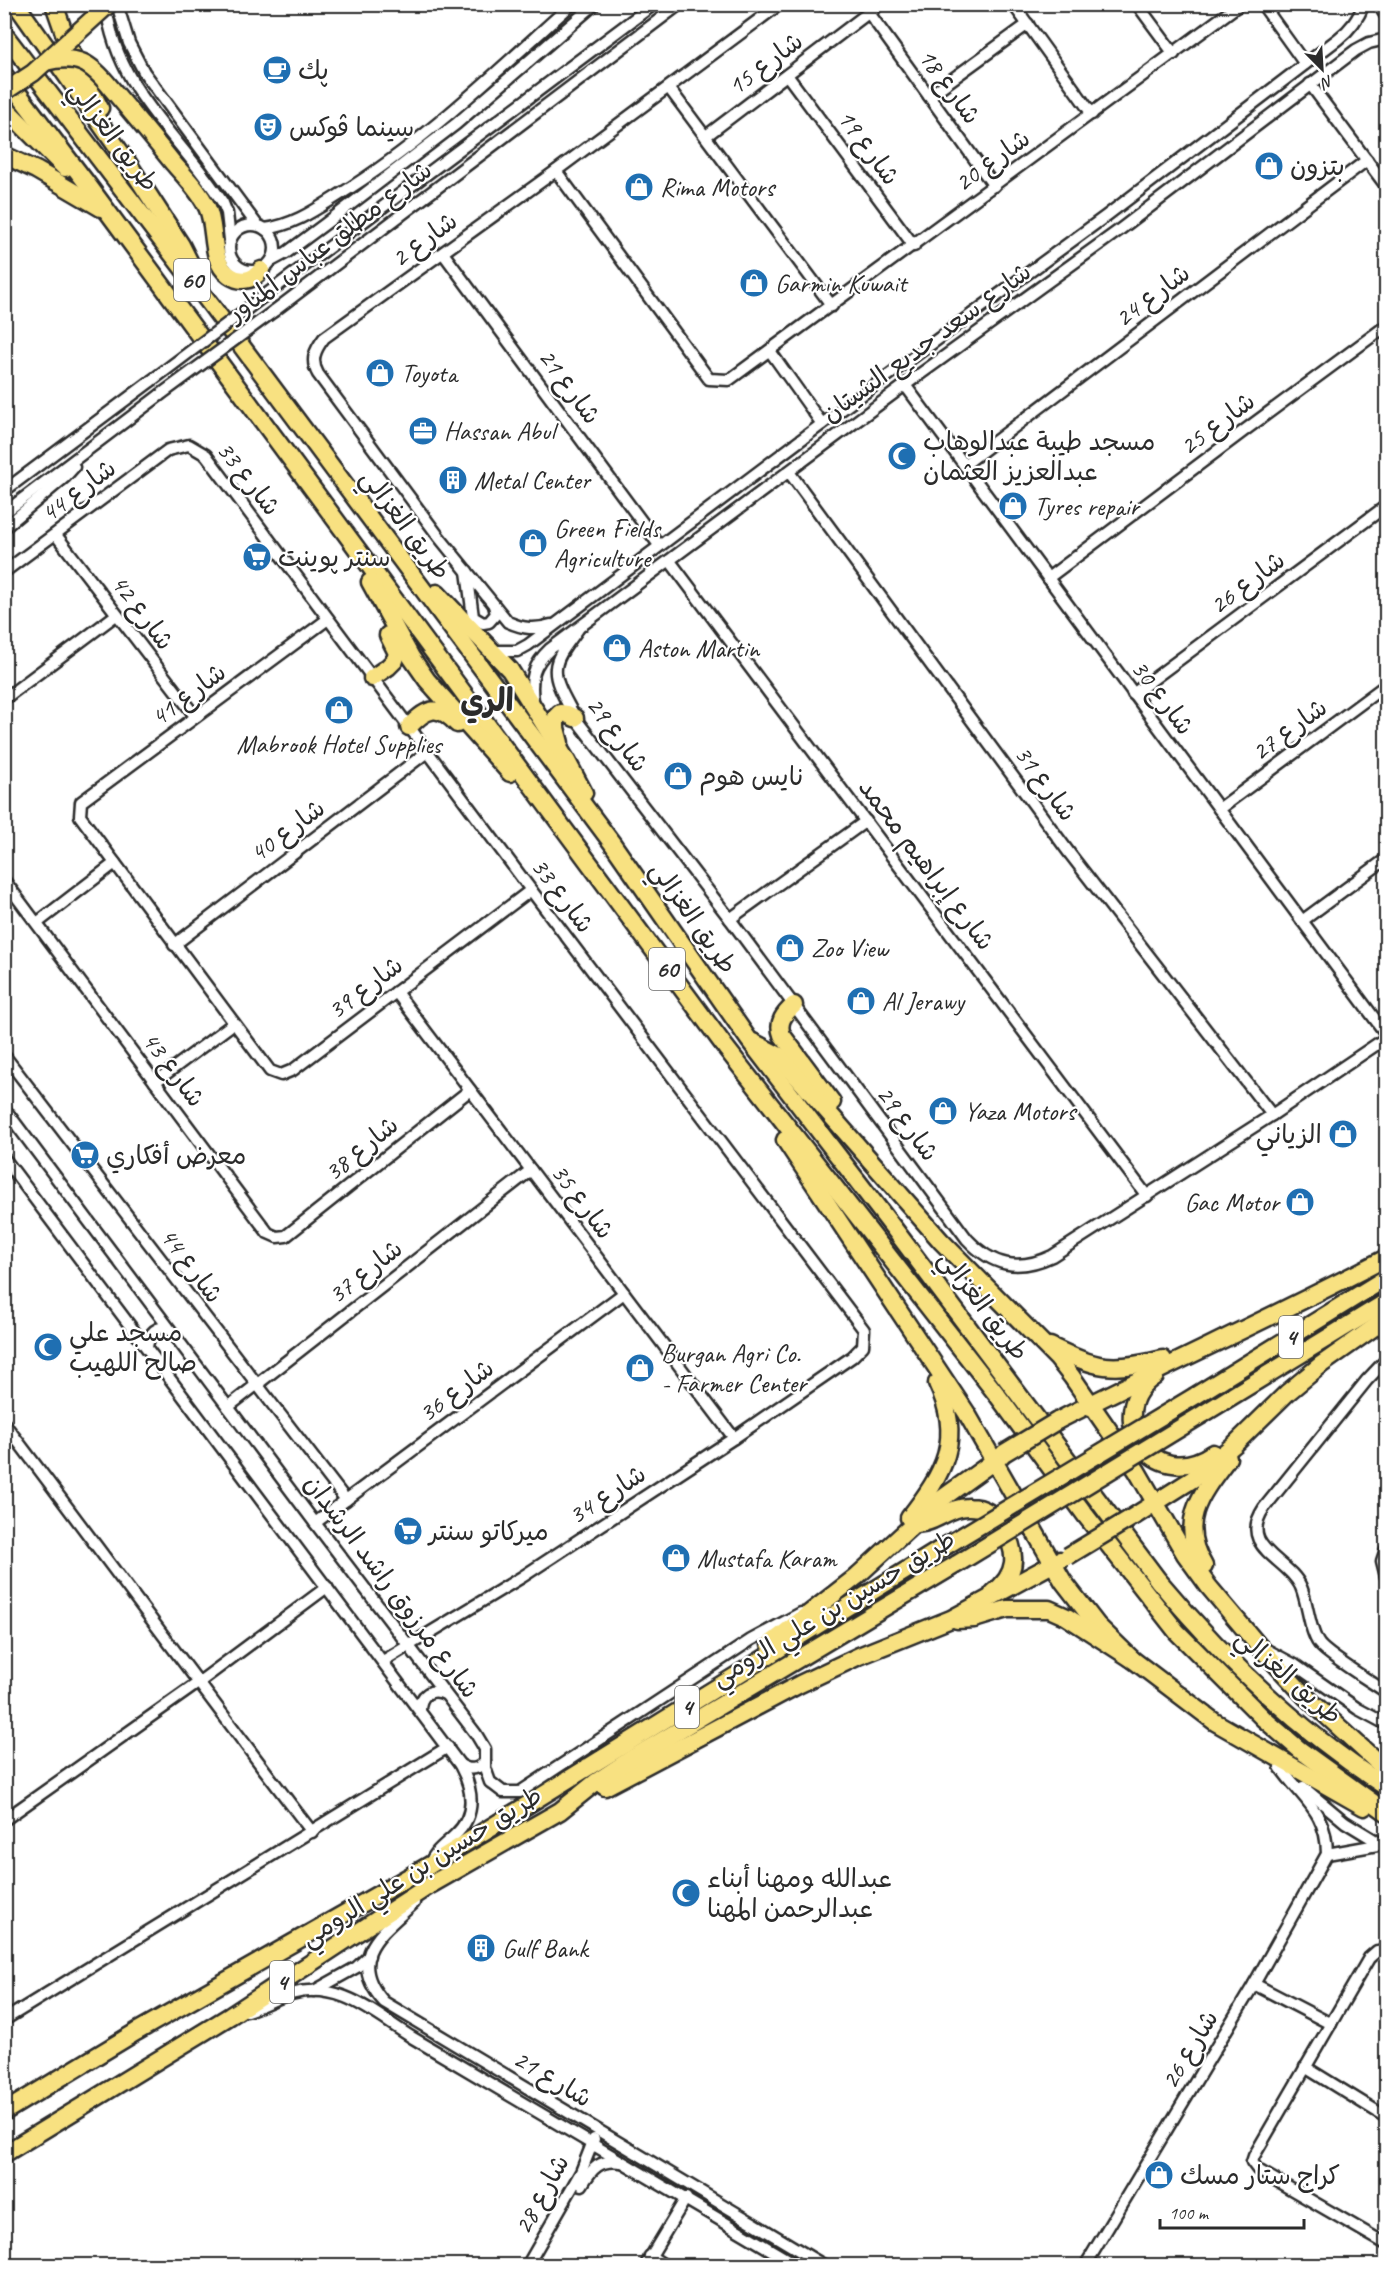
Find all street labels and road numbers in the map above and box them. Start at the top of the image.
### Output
street label: شارع 15 [721,24,810,103]
street label: شارع 18 [910,42,988,131]
street label: طريق الغزالي [56,74,166,202]
street label: شارع 19 [829,103,907,192]
street label: شارع 20 [948,122,1037,200]
street label: شارع مطلق عباس المناور [218,153,439,332]
street label: شارع 2 [385,204,465,275]
street label: شارع سعد جديع الشيتان [815,255,1039,431]
street label: شارع 24 [1108,256,1197,335]
road number: 60 [174,259,210,301]
street label: شارع 21 [530,342,608,431]
street label: شارع 25 [1173,384,1262,463]
street label: شارع 33 [208,434,288,523]
street label: شارع 44 [34,451,123,530]
street label: طريق الغزالي [348,462,458,590]
street label: شارع 26 [1203,543,1292,622]
street label: شارع 42 [103,568,182,657]
street label: شارع 30 [1123,653,1202,742]
street label: شارع 41 [144,655,233,734]
street label: شارع 29 [578,690,656,779]
street label: شارع 27 [1245,691,1334,769]
street label: شارع 31 [1006,739,1084,828]
street label: شارع إبراهيم محمد [849,772,1002,959]
street label: شارع 40 [243,791,332,870]
street label: شارع 33 [523,851,602,940]
street label: طريق الغزالي [638,854,745,984]
street label: شارع 39 [321,948,410,1027]
road number: 60 [649,948,685,990]
street label: شارع 43 [134,1025,213,1114]
street label: شارع 29 [868,1079,946,1168]
street label: شارع 38 [318,1109,406,1189]
street label: شارع 35 [543,1157,622,1246]
street label: شارع 44 [152,1221,231,1310]
street label: شارع 37 [321,1232,410,1312]
street label: طريق الغزالي [926,1243,1036,1371]
road number: 4 [1279,1316,1303,1358]
street label: شارع 36 [412,1351,501,1430]
street label: شارع 34 [562,1457,653,1533]
street label: شارع مرزوق راشد الرشدان [296,1468,487,1705]
street label: طريق حسين بن علي الرومي [705,1522,964,1700]
street label: طريق الغزالي [1225,1621,1349,1736]
road number: 4 [675,1686,699,1728]
street label: طريق حسين بن علي الرومي [294,1779,551,1959]
road number: 4 [270,1961,294,2003]
street label: شارع 26 [1153,2004,1227,2095]
street label: شارع 21 [507,2042,598,2116]
street label: شارع 28 [506,2149,578,2240]

